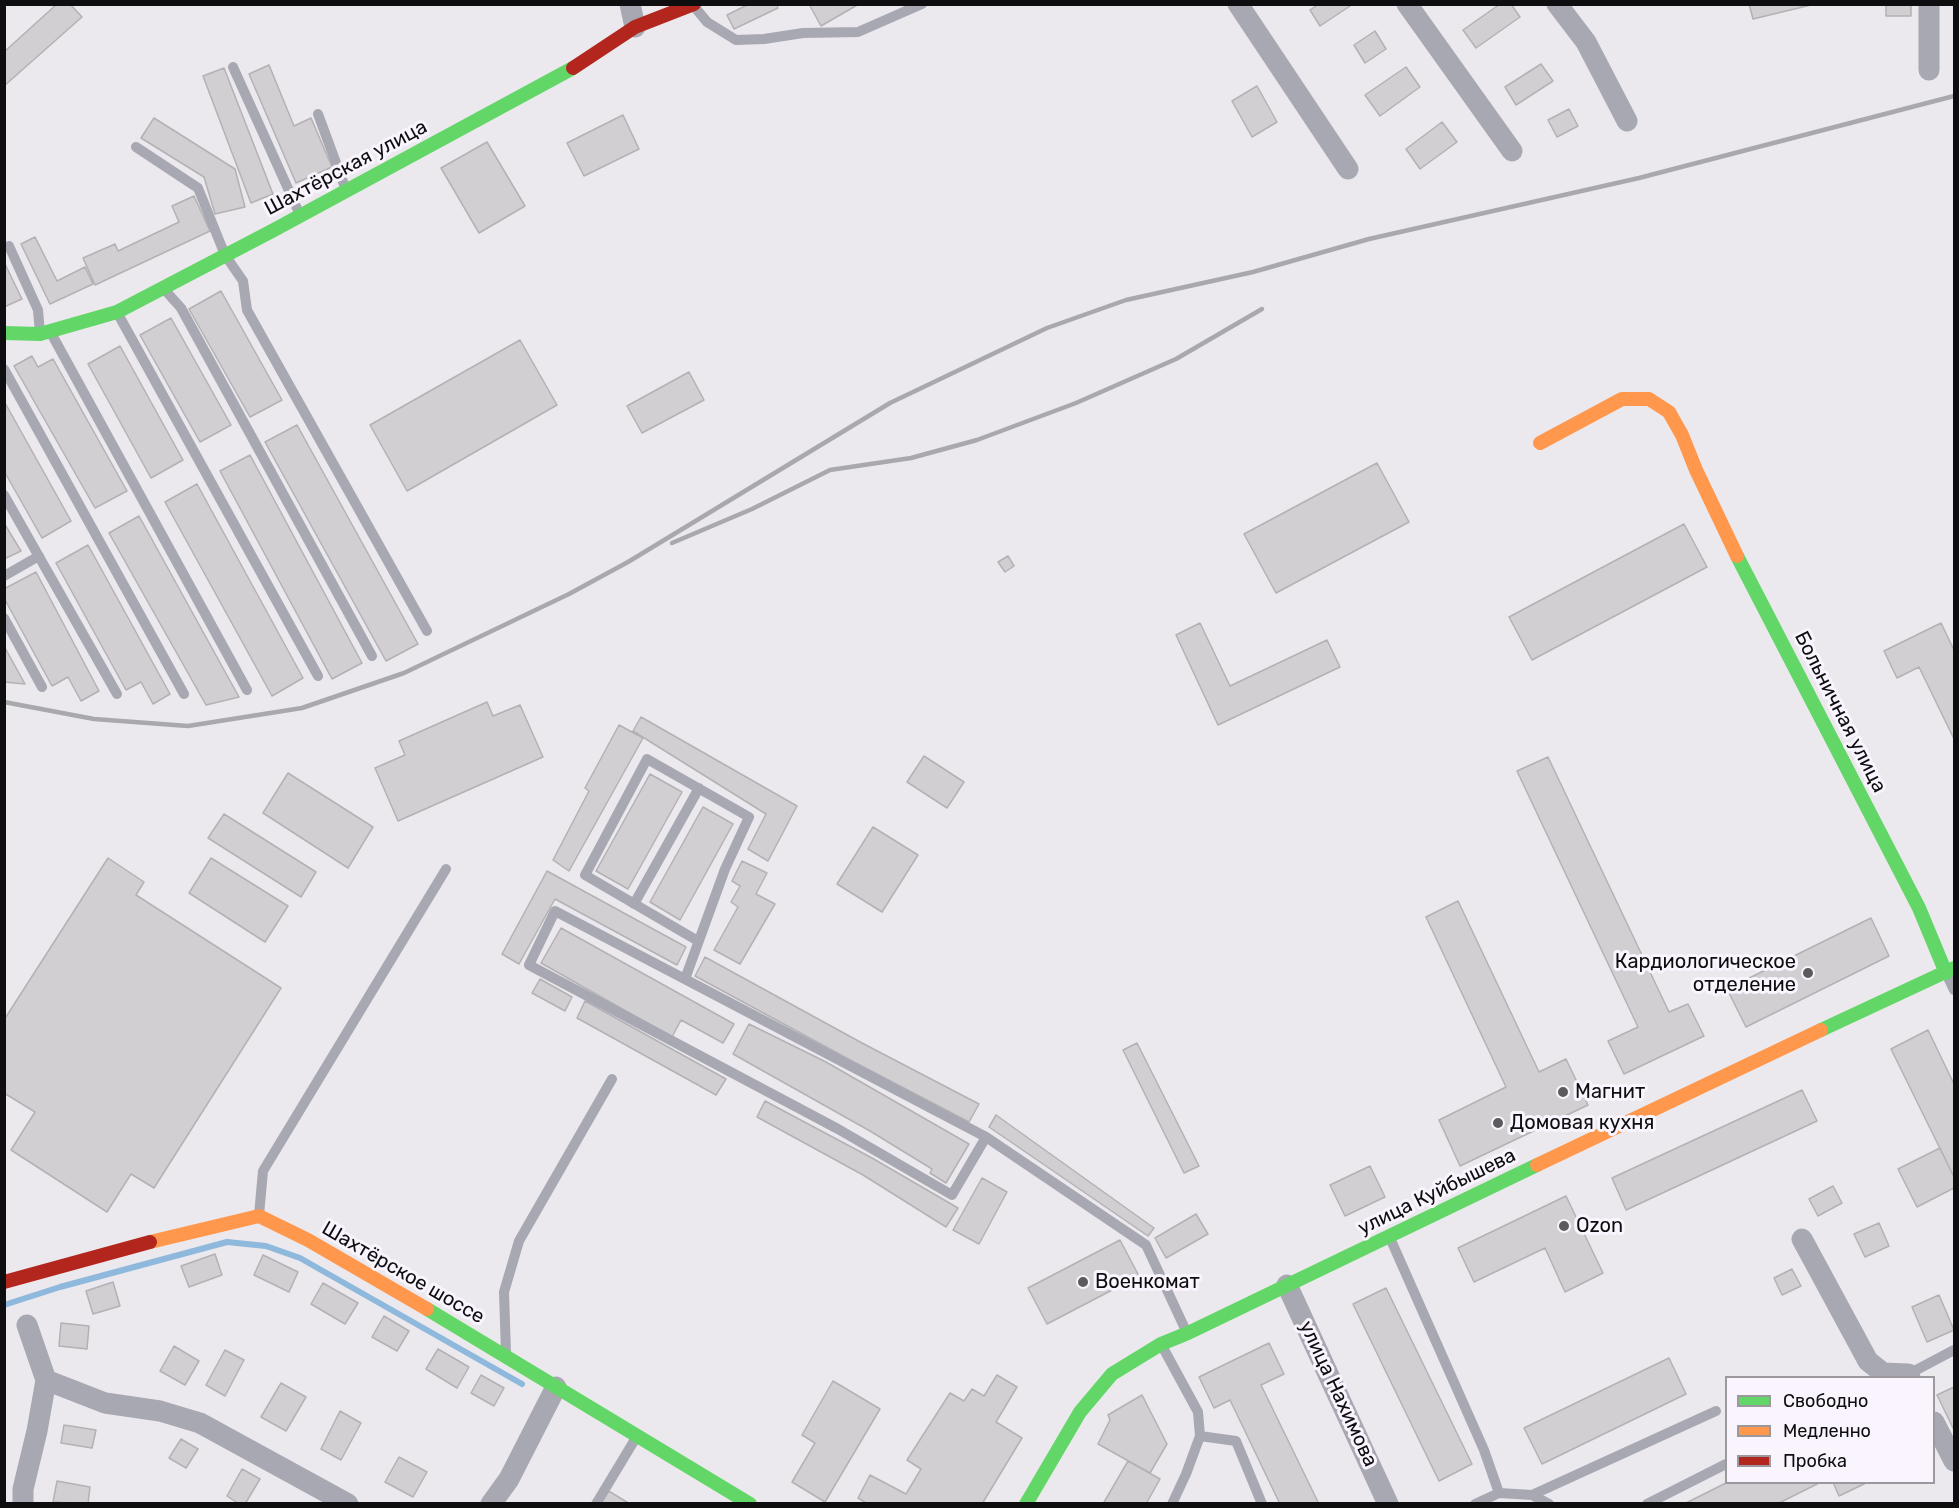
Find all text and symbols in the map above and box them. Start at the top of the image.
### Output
street label: Шахтёрская улица [261,115,431,221]
street label: Больничная улица [1789,627,1891,797]
place label: Кардиологическое отделение [1615,950,1796,997]
marker: Кардиологическое отделение [1801,966,1815,980]
place label: Магнит [1575,1080,1645,1104]
marker: Магнит [1556,1085,1570,1099]
place label: Домовая кухня [1510,1111,1654,1135]
marker: Домовая кухня [1491,1116,1505,1130]
street label: улица Куйбышева [1354,1143,1520,1241]
place label: Ozon [1576,1214,1623,1238]
street label: Шахтёрское шоссе [317,1217,489,1329]
marker: Ozon [1557,1219,1571,1233]
place label: Военкомат [1095,1270,1200,1294]
marker: Военкомат [1076,1275,1090,1289]
street label: улица Нахимова [1294,1317,1382,1471]
legend [1725,1376,1935,1484]
text: Свободно [1783,1390,1868,1412]
text: Медленно [1783,1420,1871,1442]
text: Пробка [1783,1450,1847,1472]

